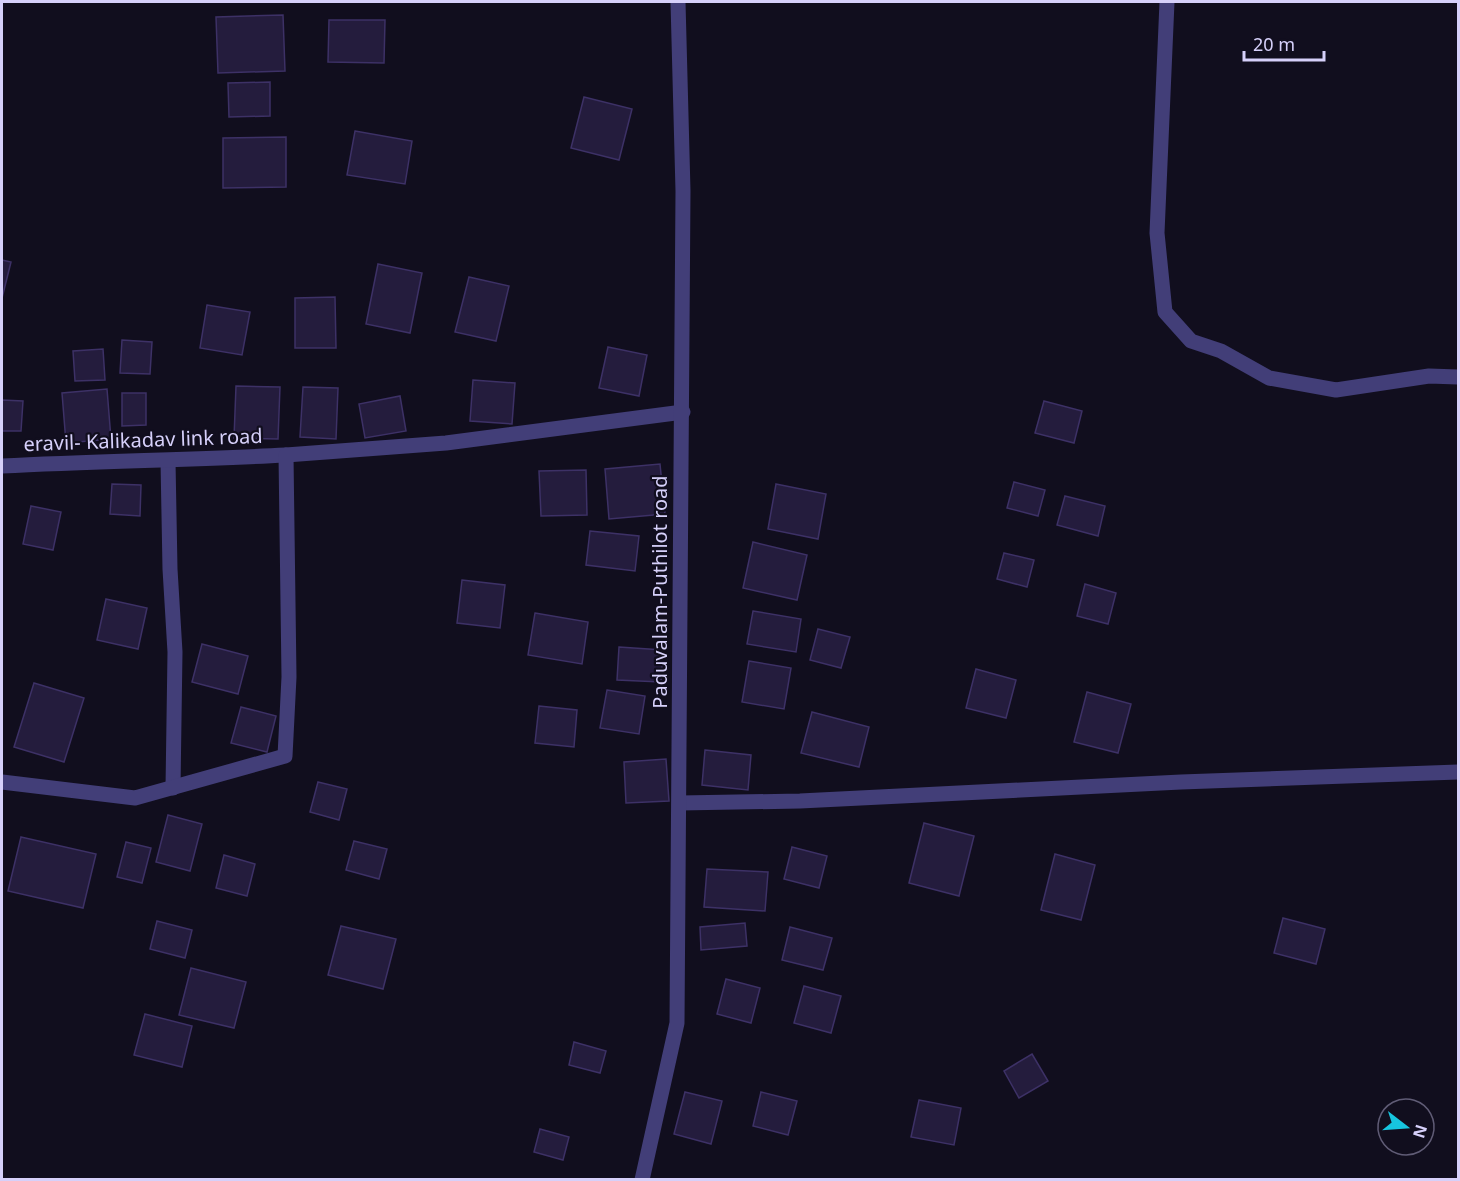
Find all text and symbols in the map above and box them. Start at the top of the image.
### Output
scale bar [1244,24,1324,62]
text: 20 m [1253,32,1295,56]
street label: eravil- Kalikadav link road [23,422,263,457]
street label: Paduvalam-Puthilot road [646,475,673,709]
north arrow [1376,1097,1436,1157]
text: N [1408,1122,1433,1141]

